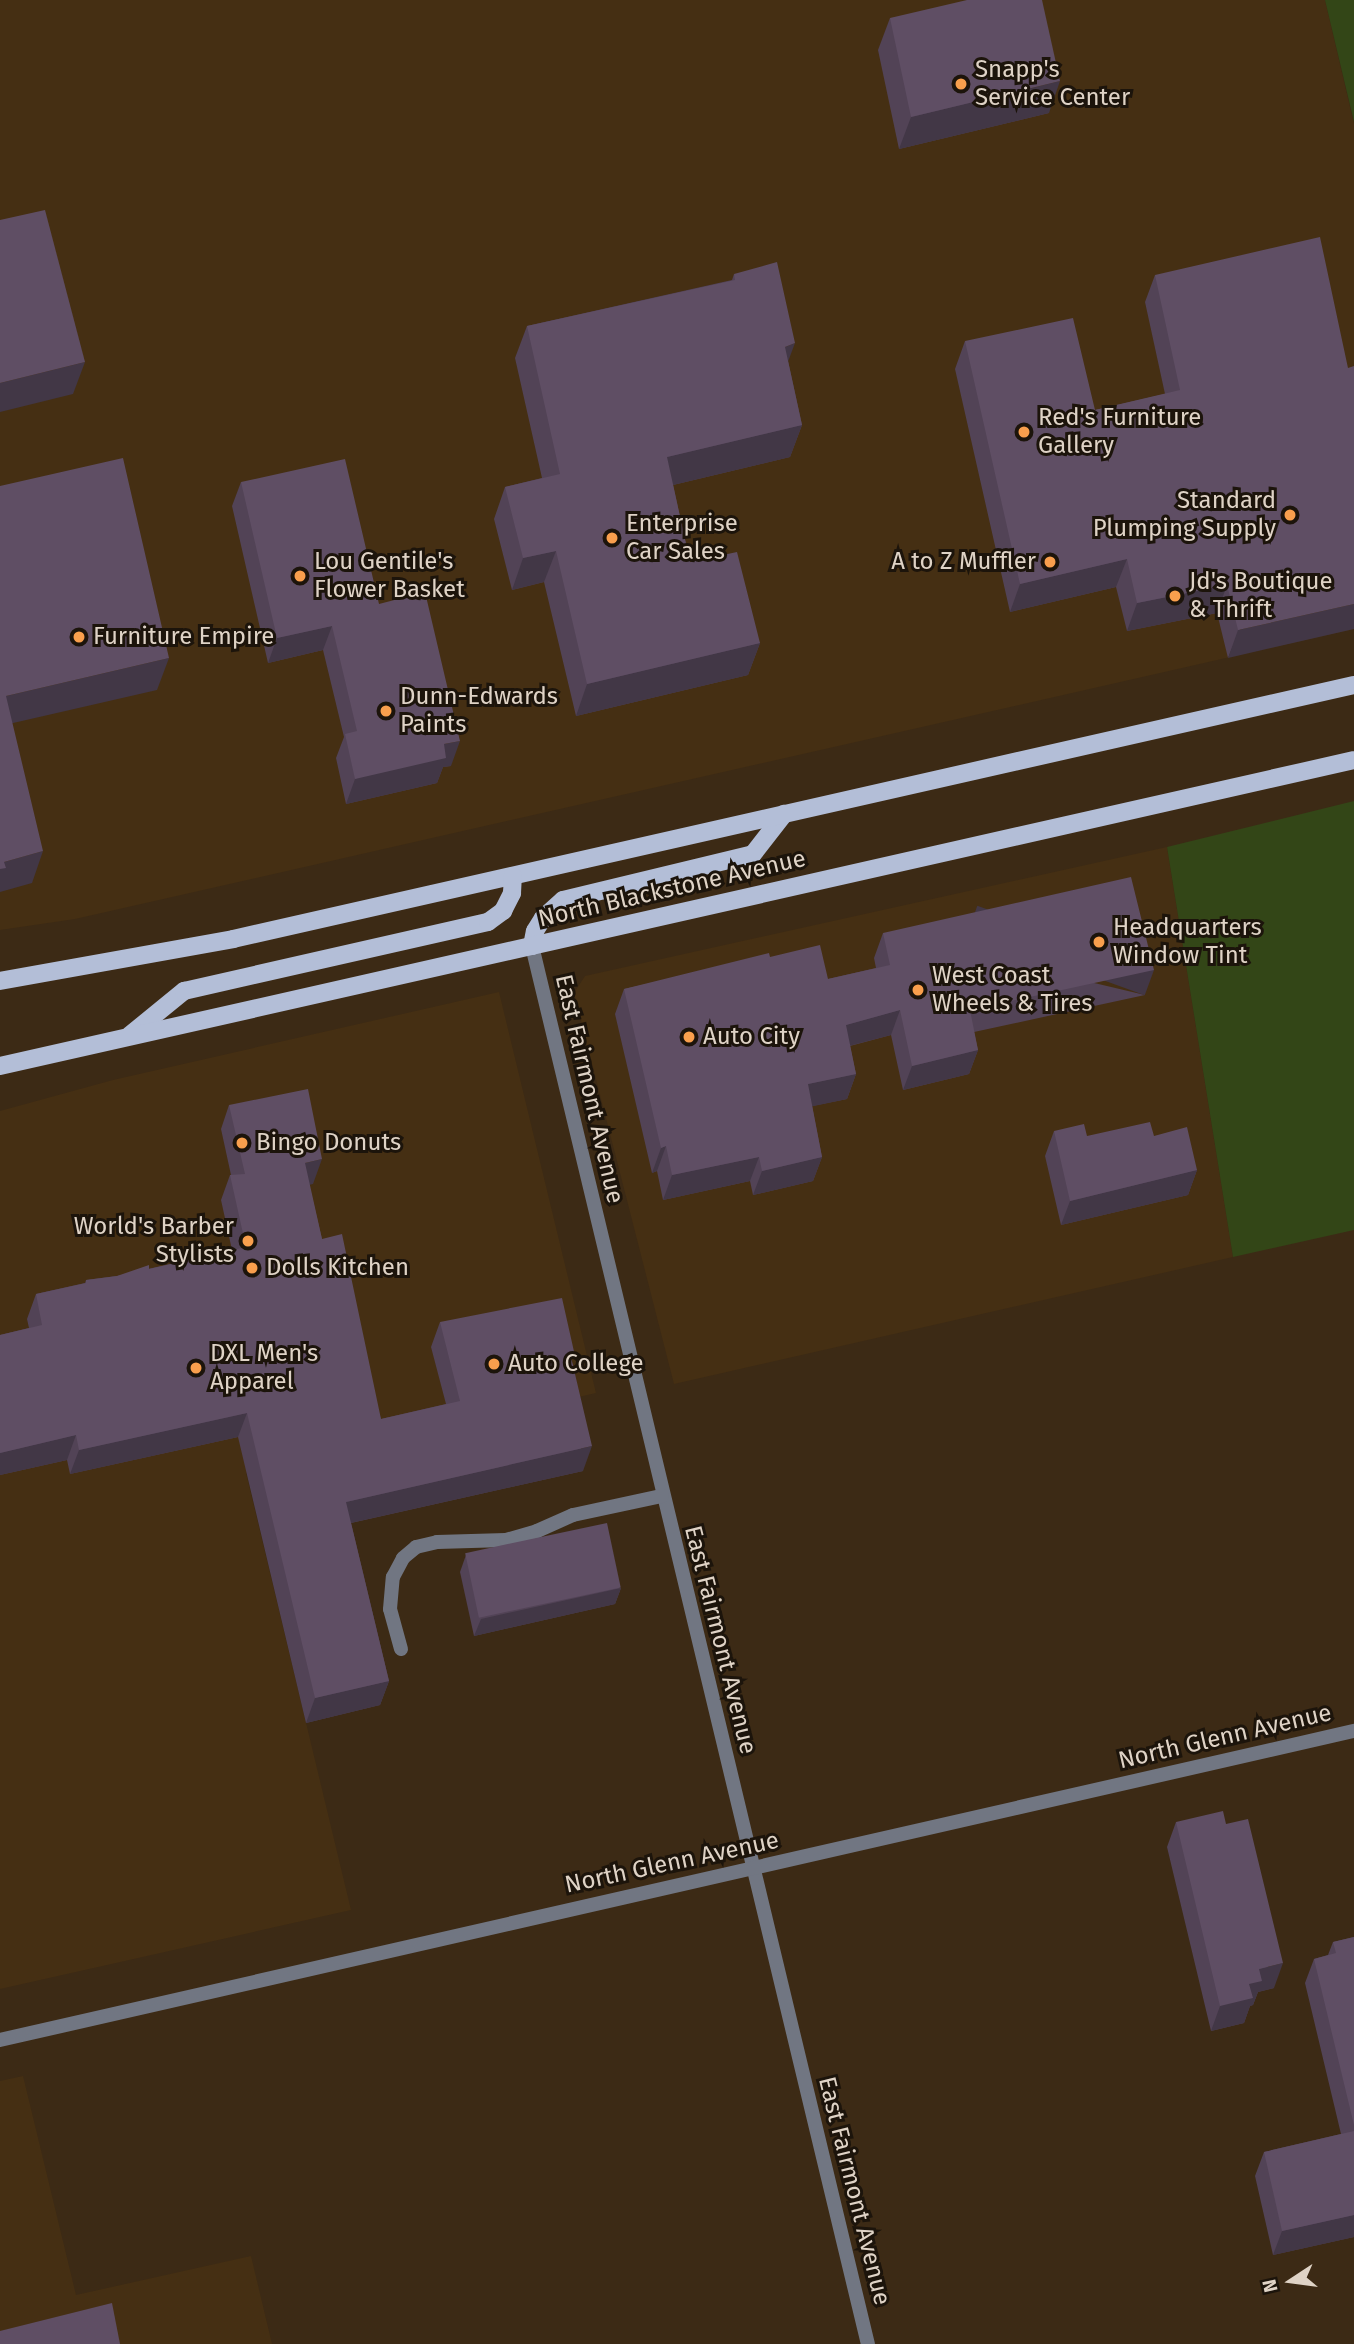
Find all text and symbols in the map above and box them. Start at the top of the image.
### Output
place label: Snapp's Service Center [975,56,1130,112]
marker: Snapp's Service Center [953,76,969,92]
place label: Red's Furniture Gallery [1038,404,1201,460]
marker: Red's Furniture Gallery [1016,424,1032,440]
place label: Standard Plumping Supply [1093,487,1276,543]
marker: Standard Plumping Supply [1282,507,1298,523]
place label: Enterprise Car Sales [626,510,738,566]
marker: Enterprise Car Sales [604,530,620,546]
place label: Lou Gentile's Flower Basket [314,548,465,604]
place label: A to Z Muffler [891,548,1036,576]
marker: A to Z Muffler [1042,554,1058,570]
marker: Lou Gentile's Flower Basket [292,568,308,584]
place label: Jd's Boutique & Thrift [1189,568,1333,624]
marker: Jd's Boutique & Thrift [1167,588,1183,604]
place label: Furniture Empire [93,623,274,651]
marker: Furniture Empire [71,629,87,645]
place label: Dunn-Edwards Paints [400,683,558,739]
marker: Dunn-Edwards Paints [378,703,394,719]
street label: North Blackstone Avenue [535,844,809,934]
place label: Headquarters Window Tint [1113,914,1262,970]
marker: Headquarters Window Tint [1091,934,1107,950]
place label: West Coast Wheels & Tires [932,962,1093,1018]
street label: East Fairmont Avenue [549,972,629,1206]
marker: West Coast Wheels & Tires [910,982,926,998]
place label: Auto City [703,1023,800,1051]
marker: Auto City [681,1029,697,1045]
place label: Bingo Donuts [256,1129,401,1157]
marker: Bingo Donuts [234,1135,250,1151]
place label: World's Barber Stylists [74,1213,234,1269]
marker: World's Barber Stylists [240,1233,256,1249]
place label: Dolls Kitchen [266,1254,409,1282]
marker: Dolls Kitchen [244,1260,260,1276]
place label: DXL Men's Apparel [210,1340,318,1396]
place label: Auto College [508,1350,644,1378]
marker: Auto College [486,1356,502,1372]
marker: DXL Men's Apparel [188,1360,204,1376]
street label: East Fairmont Avenue [678,1523,762,1757]
street label: North Glenn Avenue [1116,1698,1334,1776]
street label: North Glenn Avenue [562,1826,782,1900]
street label: East Fairmont Avenue [812,2074,896,2308]
north arrow [1256,2246,1326,2316]
text: N [1257,2277,1283,2295]

